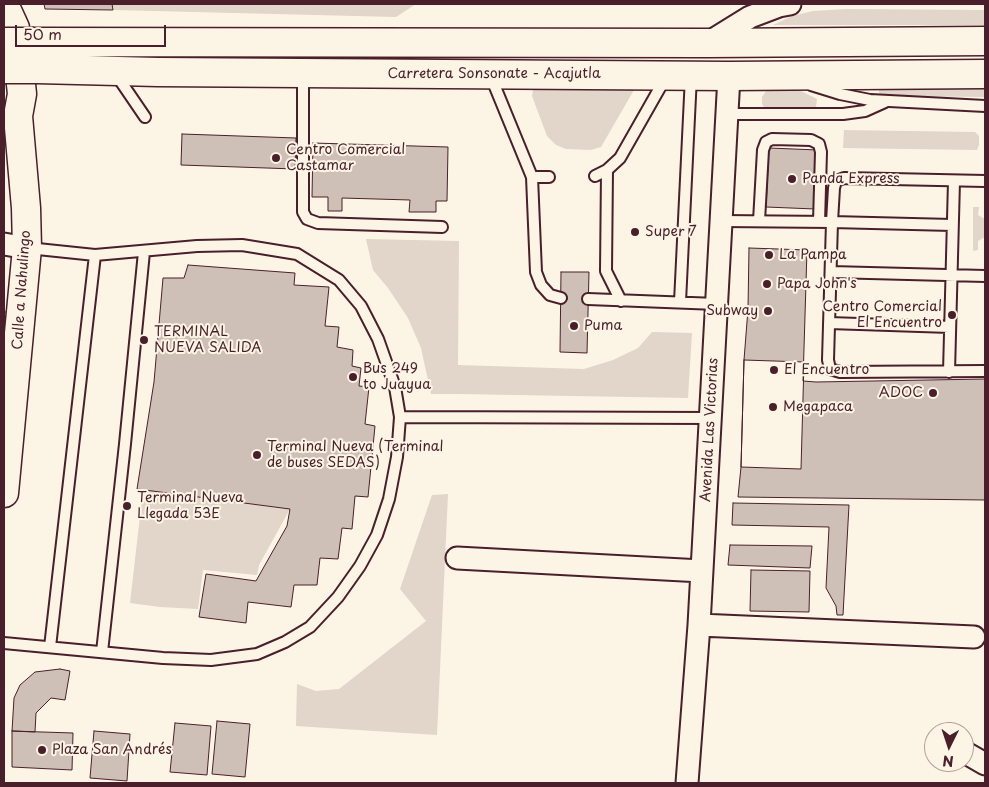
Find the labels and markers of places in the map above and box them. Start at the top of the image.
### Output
place label: Centro Comercial Castamar [286,142,405,174]
marker: Centro Comercial Castamar [270,152,282,164]
place label: Panda Express [802,171,900,187]
marker: Panda Express [786,173,798,185]
place label: Super 7 [645,224,697,240]
marker: Super 7 [629,226,641,238]
place label: La Pampa [779,247,847,263]
marker: La Pampa [763,249,775,261]
place label: Papa John's [777,276,857,292]
marker: Papa John's [761,278,773,290]
place label: Centro Comercial El Encuentro [823,299,942,332]
place label: Subway [706,303,758,319]
marker: Subway [762,305,774,317]
marker: Centro Comercial El Encuentro [946,309,958,321]
place label: Puma [584,318,622,334]
marker: Puma [568,320,580,332]
place label: TERMINAL NUEVA SALIDA [154,324,262,357]
marker: TERMINAL NUEVA SALIDA [138,334,150,346]
place label: Bus 249 to Juayua [363,361,431,394]
place label: El Encuentro [784,362,869,378]
marker: El Encuentro [768,364,780,376]
marker: Bus 249 to Juayua [347,371,359,383]
place label: ADOC [879,385,923,401]
marker: ADOC [927,387,939,399]
place label: Megapaca [783,399,853,415]
marker: Megapaca [767,401,779,413]
place label: Terminal Nueva (Terminal de buses SEDAS) [267,439,443,472]
marker: Terminal Nueva (Terminal de buses SEDAS) [251,449,263,461]
place label: Terminal Nueva Llegada 53E [137,490,244,522]
marker: Terminal Nueva Llegada 53E [121,500,133,512]
place label: Plaza San Andrés [52,742,172,758]
marker: Plaza San Andrés [36,744,48,756]

